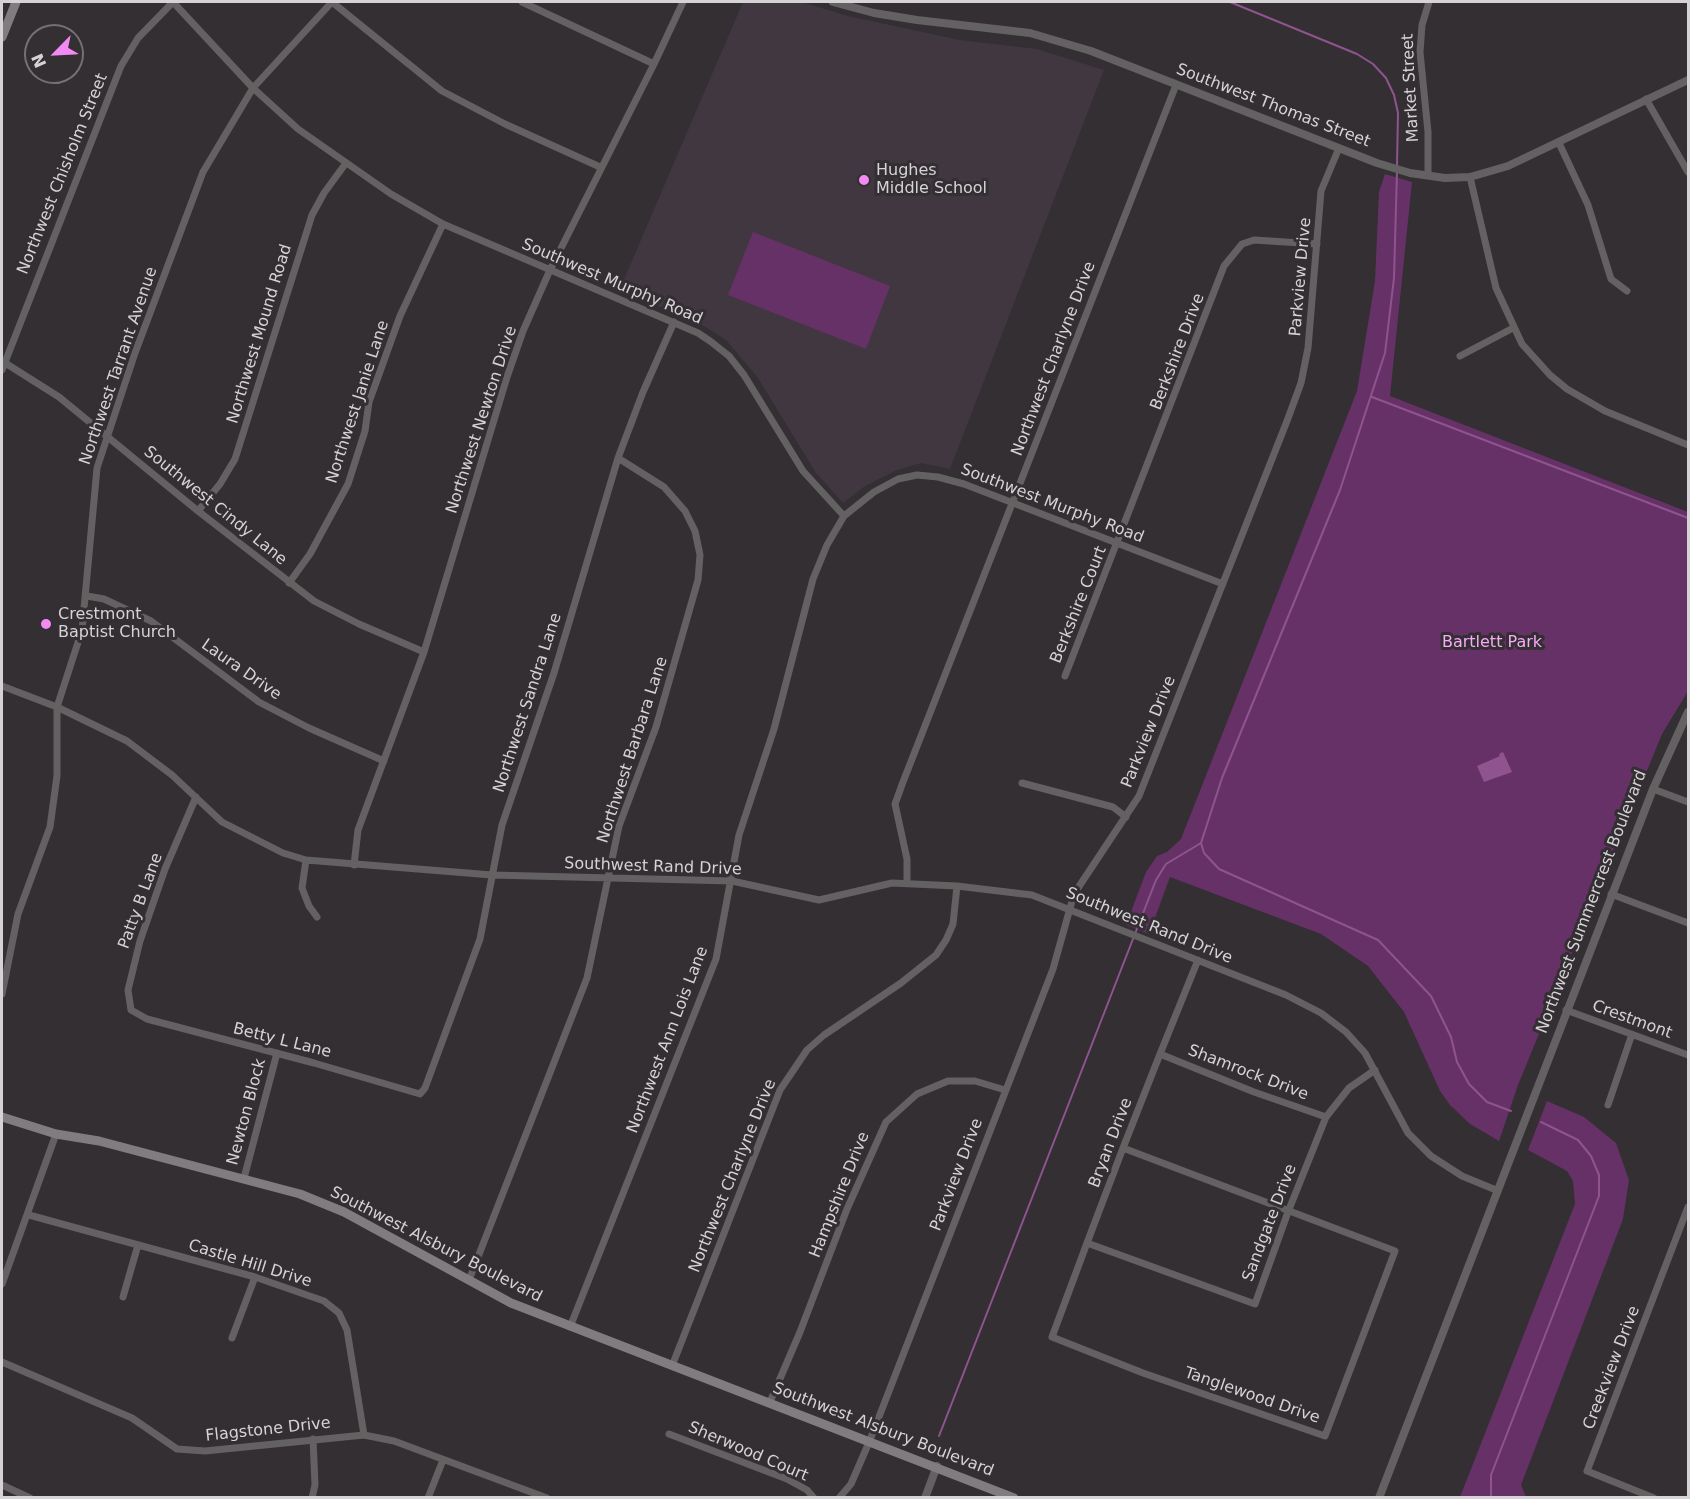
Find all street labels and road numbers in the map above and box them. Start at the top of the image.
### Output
street label: Market Street [1399,33,1423,143]
street label: Southwest Thomas Street [1173,60,1373,152]
street label: Northwest Chisholm Street [14,71,112,277]
street label: Parkview Drive [1286,217,1316,337]
street label: Southwest Murphy Road [519,235,705,329]
street label: Northwest Mound Road [224,242,296,426]
street label: Northwest Charlyne Drive [1008,259,1100,459]
street label: Northwest Tarrant Avenue [76,265,162,467]
street label: Berkshire Drive [1147,291,1209,413]
street label: Northwest Janie Lane [323,318,393,486]
street label: Northwest Newton Drive [443,324,521,516]
street label: Southwest Cindy Lane [140,442,290,570]
street label: Southwest Murphy Road [958,460,1146,548]
street label: Berkshire Court [1047,544,1111,666]
street label: Northwest Sandra Lane [490,611,566,795]
street label: Laura Drive [197,635,285,705]
street label: Northwest Barbara Lane [594,654,672,846]
street label: Parkview Drive [1118,673,1180,791]
street label: Northwest Summercrest Boulevard [1533,768,1651,1036]
street label: Patty B Lane [115,850,167,952]
street label: Southwest Rand Drive [564,854,742,880]
street label: Southwest Rand Drive [1063,884,1235,968]
street label: Northwest Ann Lois Lane [623,944,713,1136]
street label: Crestmont [1589,997,1675,1043]
street label: Betty L Lane [231,1020,333,1062]
street label: Shamrock Drive [1185,1041,1311,1105]
street label: Newton Block [224,1057,270,1167]
street label: Northwest Charlyne Drive [685,1077,781,1275]
street label: Bryan Drive [1085,1095,1137,1191]
street label: Parkview Drive [927,1116,987,1234]
street label: Hampshire Drive [806,1129,874,1261]
street label: Sandgate Drive [1239,1162,1301,1284]
street label: Southwest Alsbury Boulevard [327,1183,545,1307]
street label: Castle Hill Drive [186,1236,314,1292]
street label: Creekview Drive [1580,1303,1644,1433]
street label: Tanglewood Drive [1182,1364,1322,1428]
street label: Southwest Alsbury Boulevard [770,1379,996,1481]
street label: Flagstone Drive [204,1414,332,1446]
street label: Sherwood Court [685,1418,811,1486]

